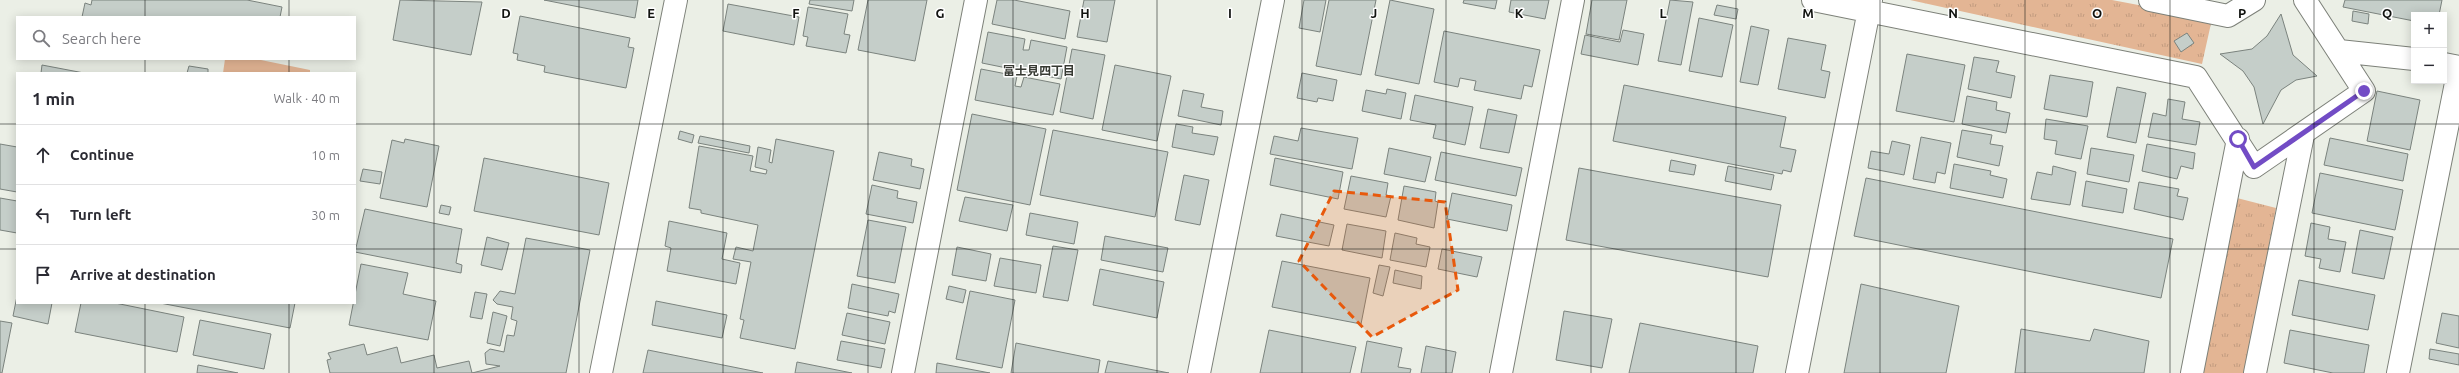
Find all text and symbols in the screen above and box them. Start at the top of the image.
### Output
text: D [501,6,511,20]
text: E [647,6,655,20]
text: F [792,6,800,20]
text: G [936,6,945,20]
text: H [1080,6,1090,20]
text: I [1228,6,1232,20]
text: J [1371,6,1377,20]
text: K [1515,6,1524,20]
text: L [1659,6,1667,20]
text: M [1802,6,1814,20]
text: N [1948,6,1958,20]
text: O [2092,6,2102,20]
text: P [2238,6,2246,20]
text: Q [2382,6,2392,20]
map controls [2411,12,2447,84]
button: + [2411,12,2447,48]
search box [16,16,356,60]
icon: search [30,27,52,49]
text: Search here [62,30,141,47]
button: − [2411,48,2447,84]
district label: 富士見四丁目 [1003,64,1075,77]
route end [2355,82,2373,100]
text: 1 min [32,89,75,108]
text: Walk · 40 m [274,91,340,105]
route start [2229,130,2247,148]
icon: ahead [32,144,54,166]
text: Continue [70,146,134,163]
text: 10 m [311,148,340,162]
icon: left [32,204,54,226]
text: Turn left [70,206,131,223]
text: 30 m [311,208,340,222]
icon: arrive [32,264,54,286]
text: Arrive at destination [70,266,216,283]

